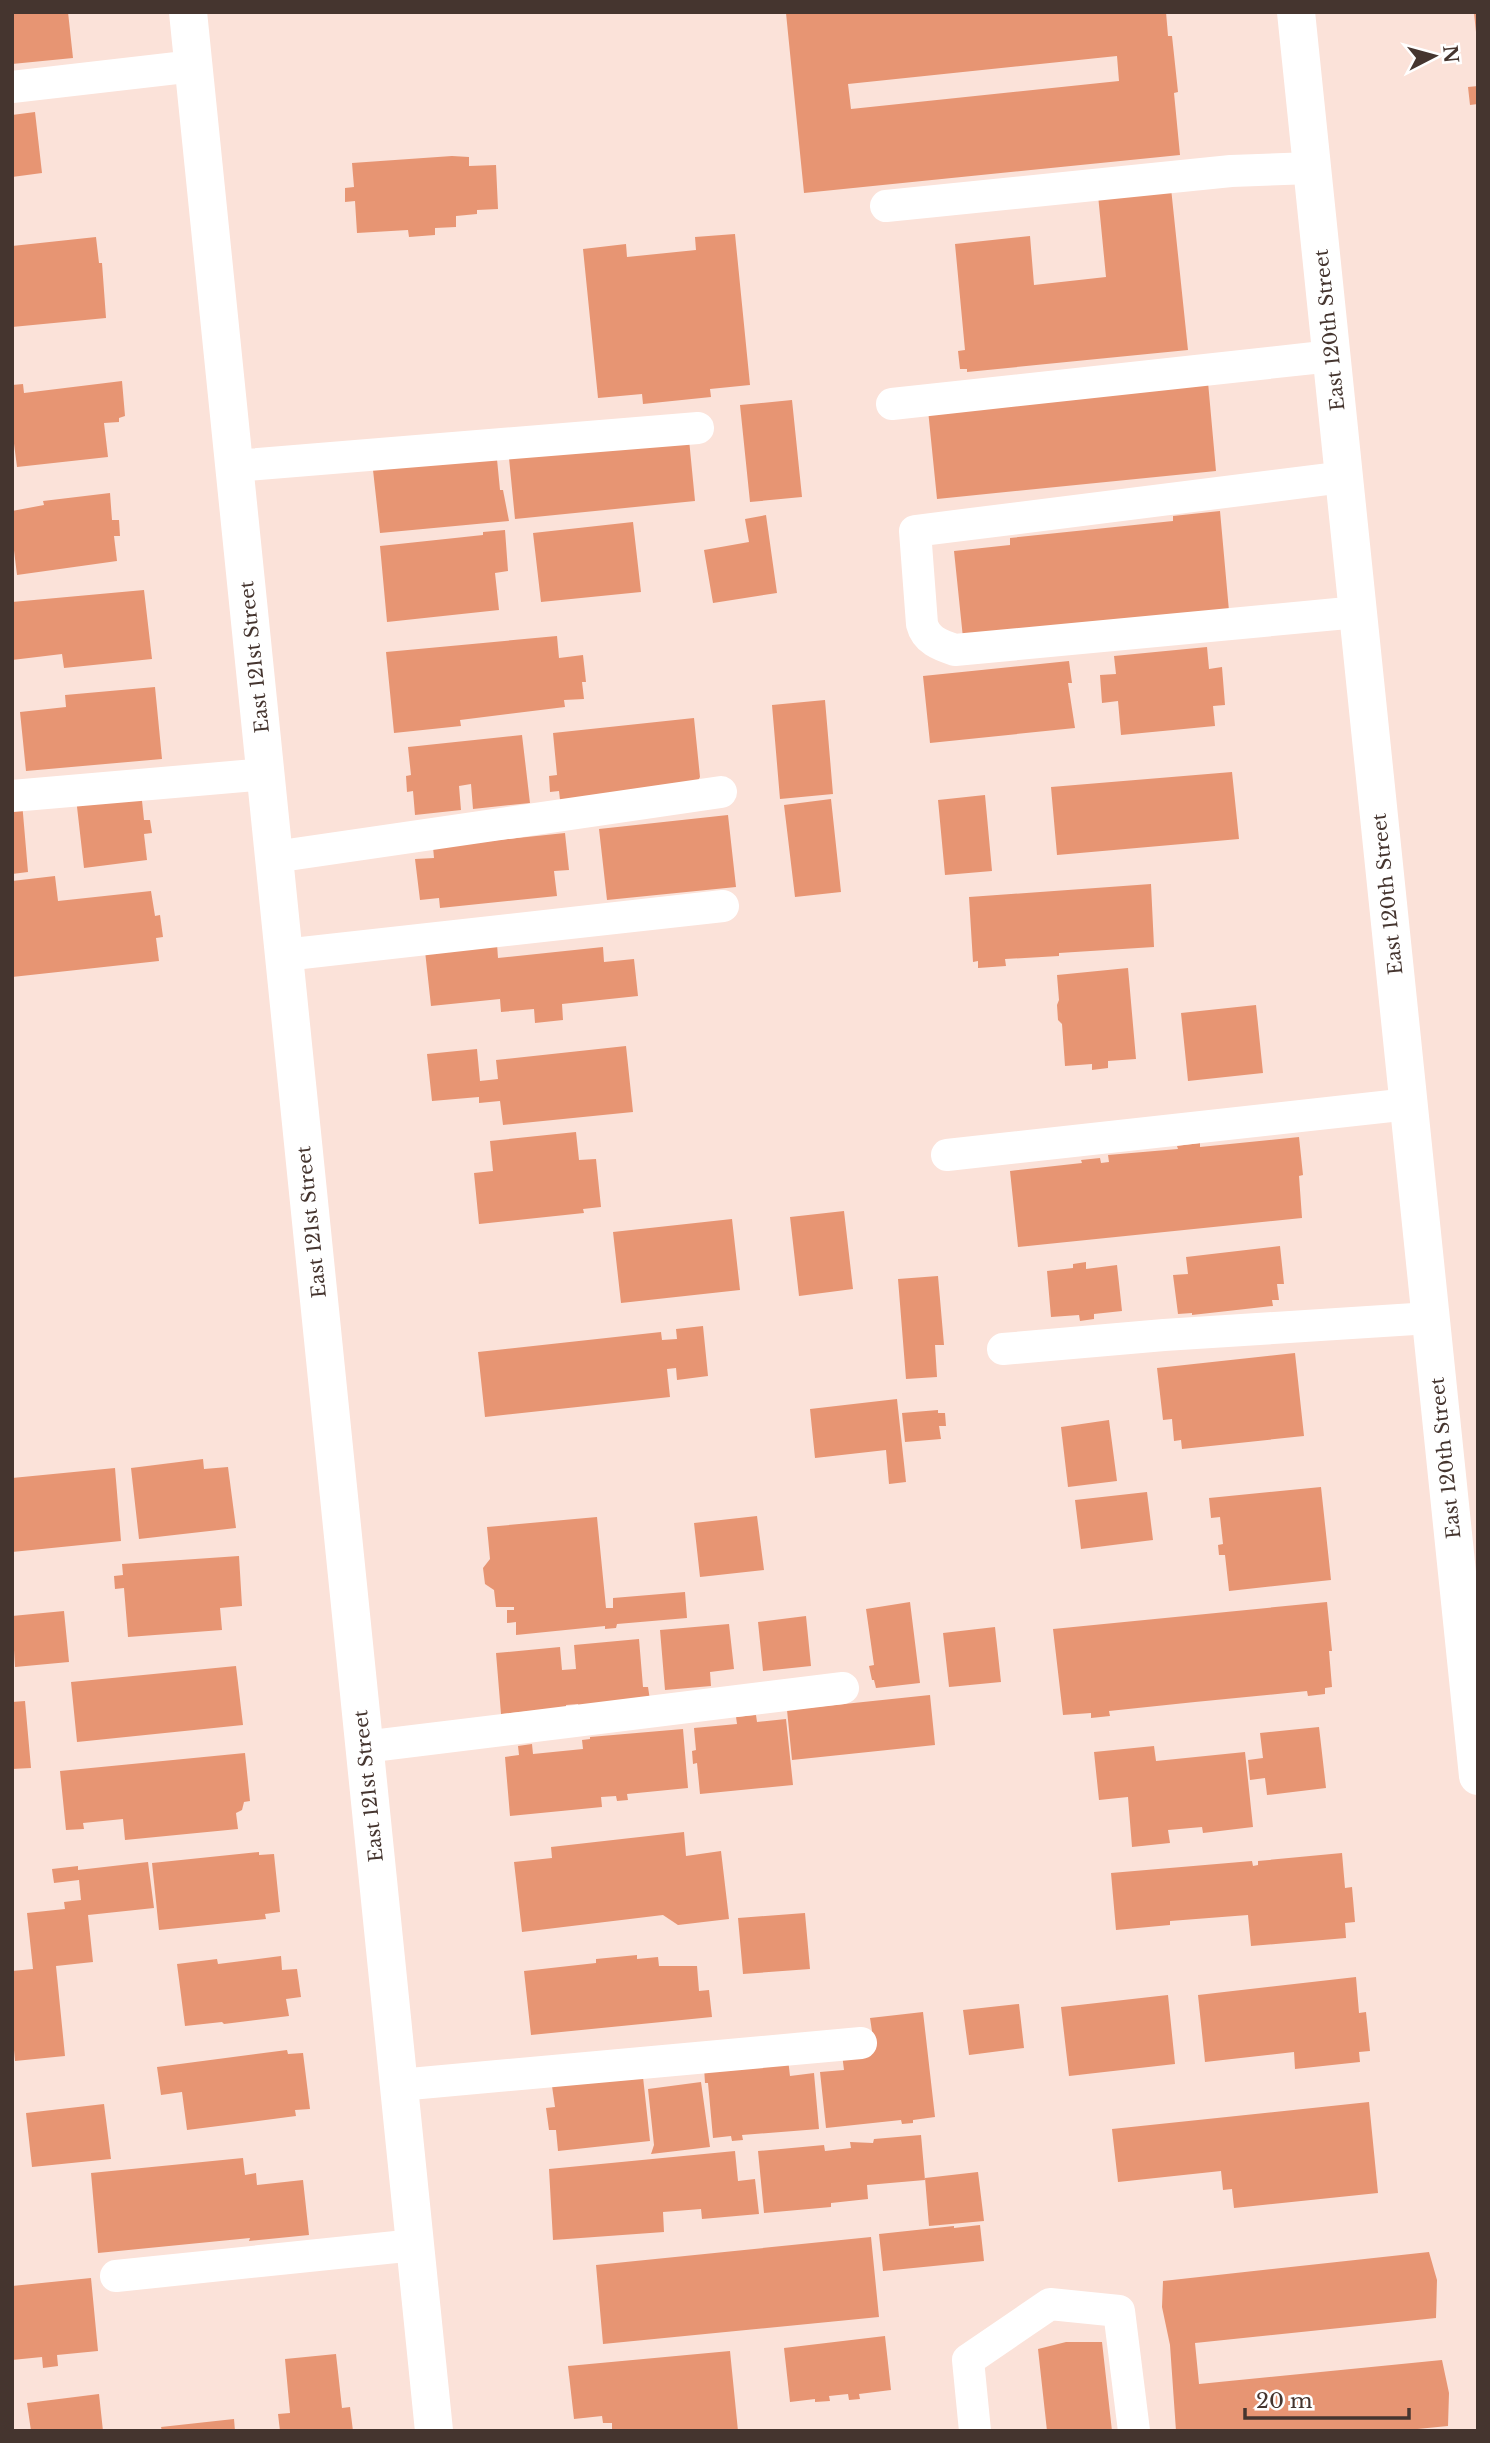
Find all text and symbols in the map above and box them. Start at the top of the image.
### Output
north arrow [1399,21,1469,91]
text: N [1438,44,1463,64]
street label: East 120th Street [1309,247,1349,412]
street label: East 121st Street [235,579,274,734]
street label: East 120th Street [1367,811,1407,976]
street label: East 121st Street [292,1144,331,1299]
street label: East 120th Street [1425,1375,1465,1540]
street label: East 121st Street [349,1708,388,1863]
scale bar [1245,2376,1410,2420]
text: 20 m [1256,2388,1313,2414]

